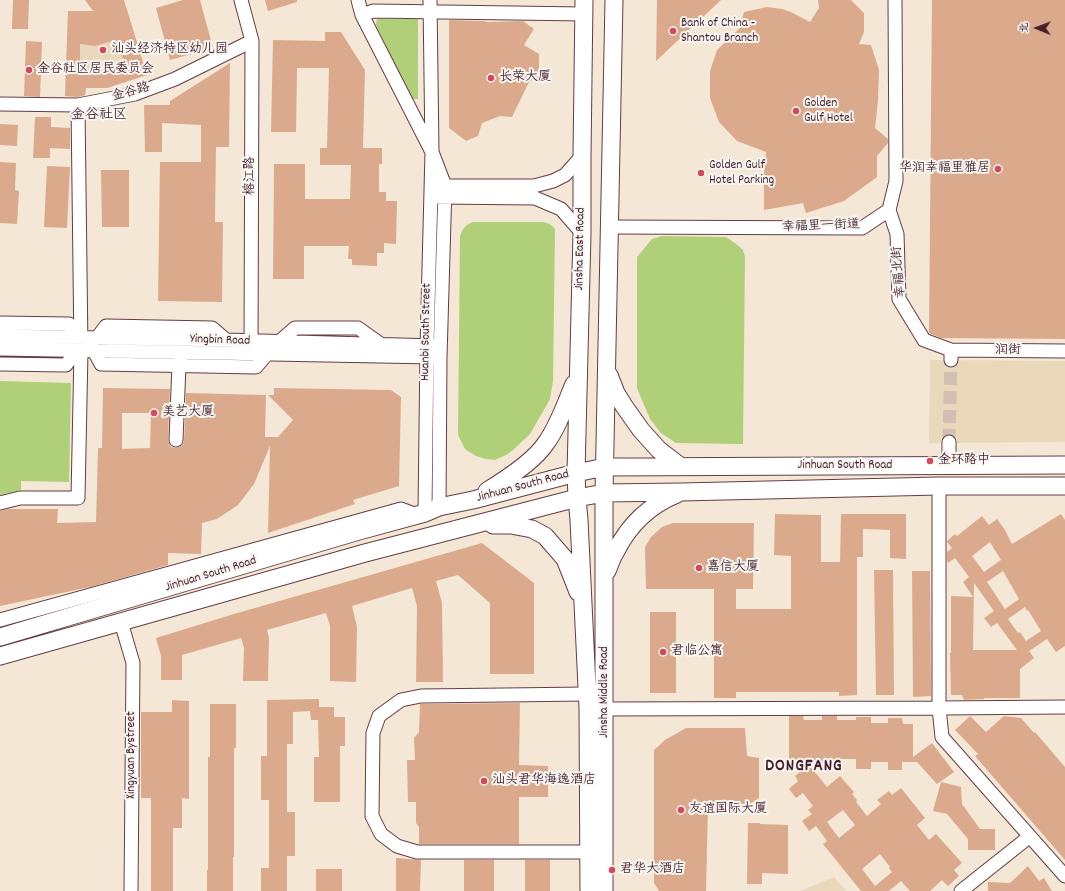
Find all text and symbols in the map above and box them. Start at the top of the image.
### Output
north arrow [1017,8,1057,48]
place label: Bank of China - Shantou Branch [681,16,758,47]
text: 北 [1017,22,1033,33]
marker: Bank of China - Shantou Branch [668,26,678,36]
place label: 汕头经济特区幼儿园 [111,42,228,58]
marker: 汕头经济特区幼儿园 [98,45,108,55]
place label: 金谷社区居民委员会 [37,62,154,78]
marker: 金谷社区居民委员会 [24,65,34,75]
place label: 长荣大厦 [499,70,551,86]
marker: 长荣大厦 [486,73,496,83]
street label: 金谷路 [110,80,152,106]
place label: Golden Gulf Hotel [804,96,853,127]
marker: Golden Gulf Hotel [791,106,801,116]
district label: 金谷社区 [71,108,127,124]
street label: 榕江路 [243,157,259,195]
place label: Golden Gulf Hotel Parking [709,158,774,189]
place label: 华润幸福里雅居 [899,161,990,177]
marker: 华润幸福里雅居 [993,164,1003,174]
marker: Golden Gulf Hotel Parking [696,168,706,178]
street label: Jinsha East Road [572,207,590,291]
street label: 幸福里一街道 [782,218,860,236]
street label: 幸福北街 [890,245,910,299]
street label: Huanbi South Street [418,283,436,381]
street label: Yingbin Road [190,332,250,350]
street label: 润街 [995,343,1021,359]
place label: 美艺大厦 [162,405,214,421]
marker: 美艺大厦 [149,408,159,418]
place label: 金环路中 [938,453,990,469]
marker: 金环路中 [925,456,935,466]
street label: Jinhuan South Road [798,458,892,474]
street label: Jinhuan South Road [475,467,571,507]
street label: Jinhuan South Road [163,554,259,596]
place label: 嘉信大厦 [707,560,759,576]
marker: 嘉信大厦 [694,563,704,573]
place label: 君临公寓 [671,644,723,660]
street label: Jinsha Middle Road [597,646,613,738]
marker: 君临公寓 [658,647,668,657]
street label: Xingyuan Bystreet [124,711,140,799]
district label: DONGFANG [765,758,843,778]
place label: 汕头君华海逸酒店 [492,773,596,789]
marker: 汕头君华海逸酒店 [479,776,489,786]
place label: 友谊国际大厦 [689,802,767,818]
marker: 友谊国际大厦 [676,805,686,815]
place label: 君华大酒店 [620,862,685,878]
marker: 君华大酒店 [607,865,617,875]

